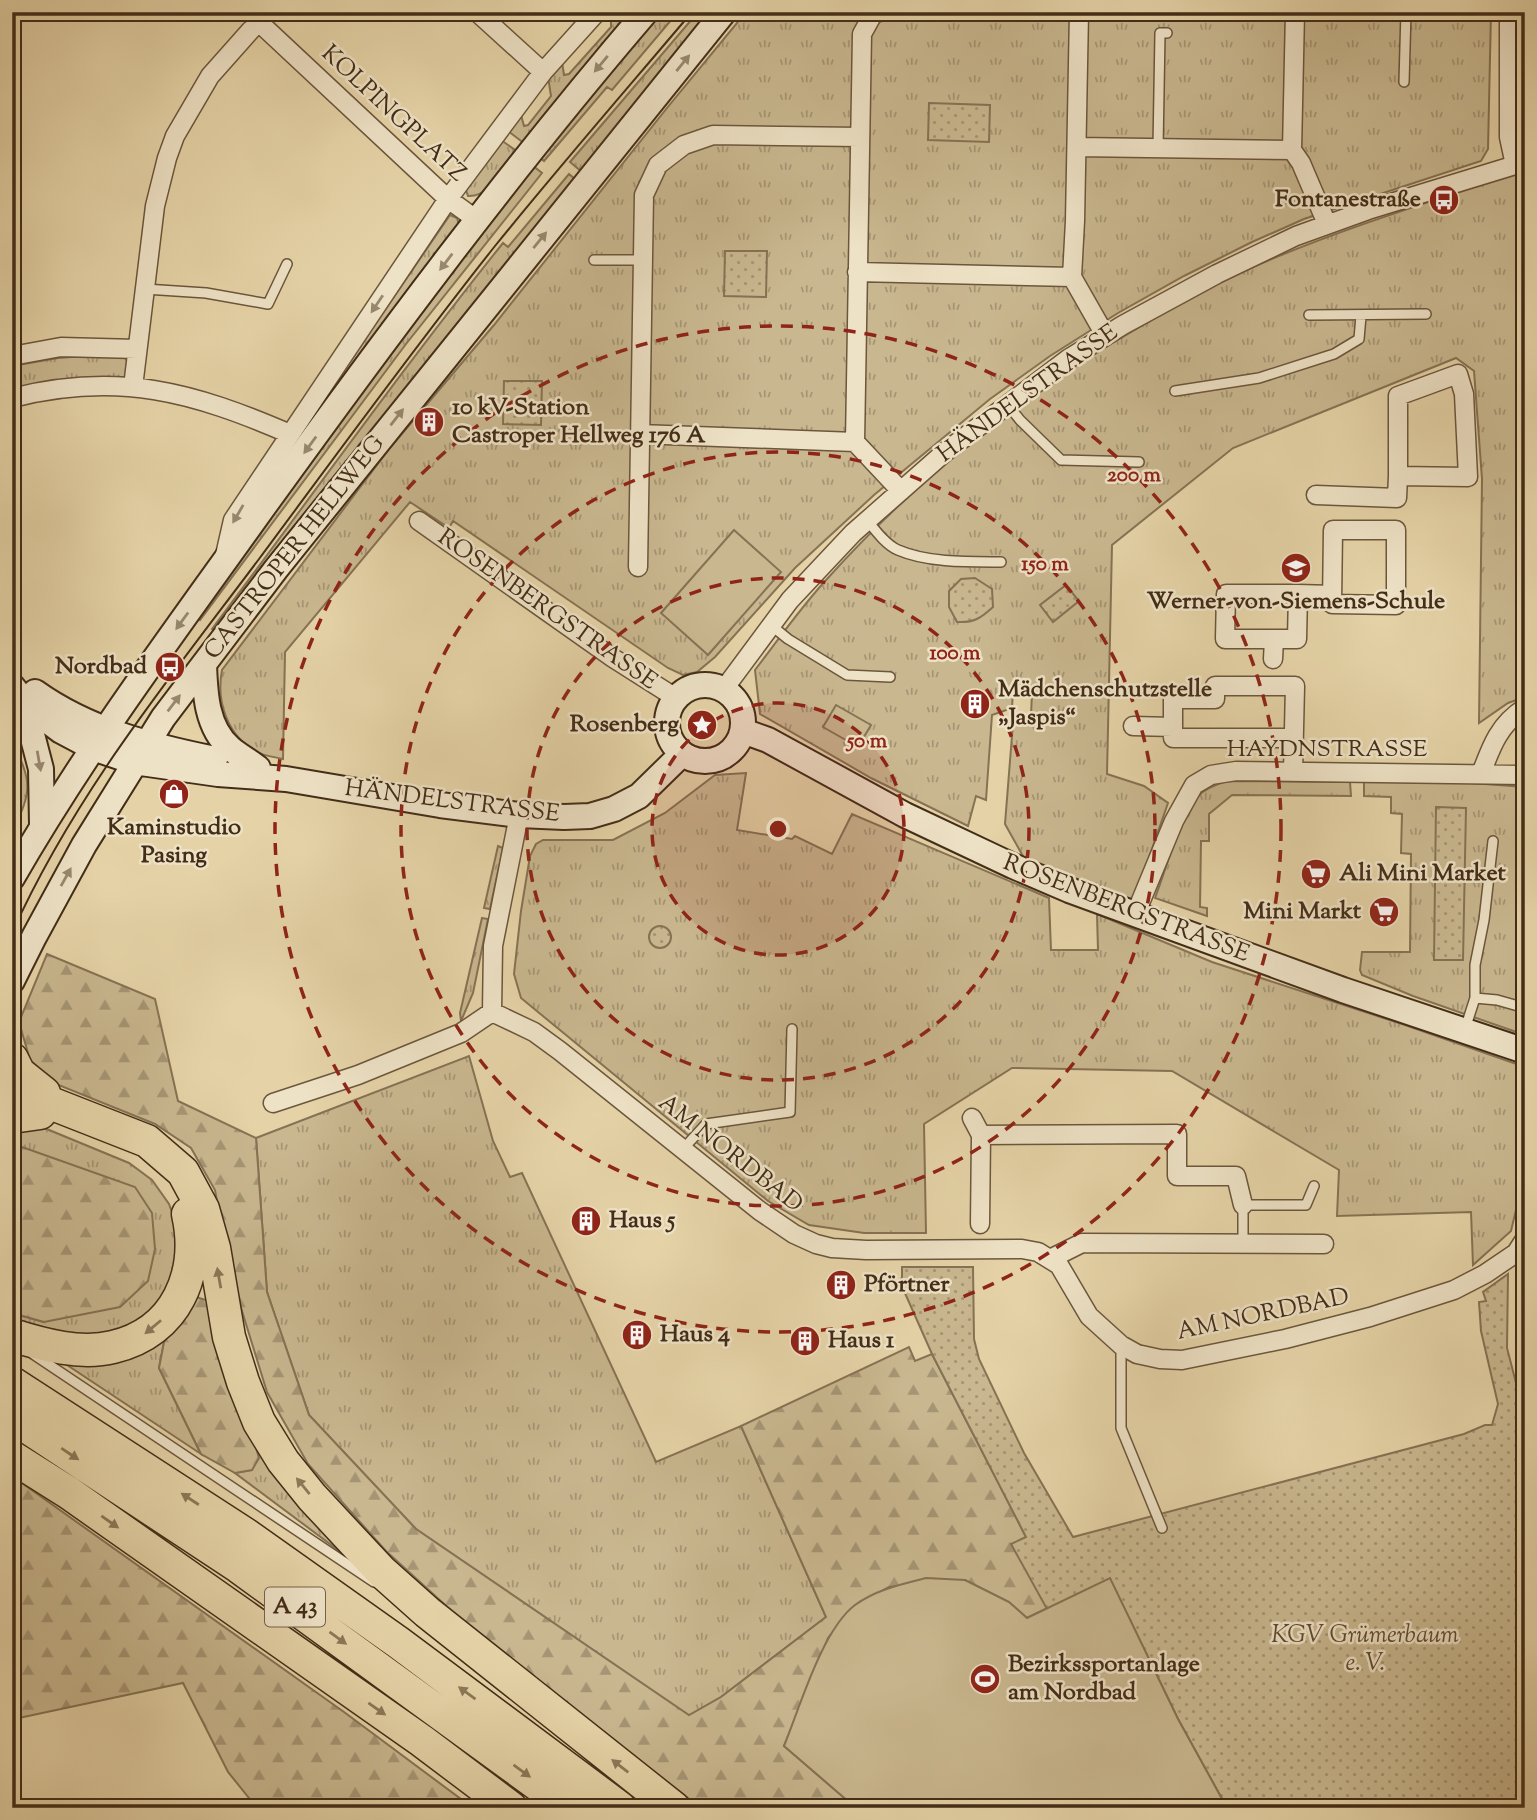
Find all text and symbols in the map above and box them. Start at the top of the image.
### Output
street label: KOLPINGPLATZ [313,38,473,191]
one-way arrow [675,54,690,72]
one-way arrow [594,55,609,73]
place label: Fontanestraße [1275,183,1421,217]
bus stop icon: Fontanestraße [1427,183,1461,217]
one-way arrow [532,231,547,249]
one-way arrow [439,253,453,271]
one-way arrow [371,295,384,314]
street label: HÄNDELSTRASSE [931,316,1126,471]
place label: 10 kV-Station Castroper Hellweg 176 A [452,391,706,453]
building icon: 10 kV-Station Castroper Hellweg 176 A [412,405,446,439]
one-way arrow [390,408,404,426]
street label: CASTROPER HELLWEG [197,429,393,667]
one-way arrow [302,435,317,453]
text: 200 m [1107,461,1162,491]
one-way arrow [232,505,244,524]
street label: ROSENBERGSTRASSE [430,521,664,699]
text: 150 m [1021,550,1069,580]
school or university icon: Werner-von-Siemens-Schule [1279,551,1313,585]
place label: Werner-von-Siemens-Schule [1147,585,1445,619]
one-way arrow [175,612,189,630]
text: 100 m [930,639,981,669]
place label: Nordbad [55,650,147,684]
bus stop icon: Nordbad [153,650,187,684]
place label: Mädchenschutzstelle „Jaspis“ [998,673,1212,735]
building icon: Mädchenschutzstelle „Jaspis“ [958,687,992,721]
one-way arrow [167,694,181,712]
place label: Rosenberg [570,708,679,742]
place icon: Rosenberg [685,708,719,742]
text: 50 m [845,727,888,757]
street label: HAYDNSTRASSE [1227,733,1428,767]
one-way arrow [33,750,44,772]
street label: HÄNDELSTRASSE [343,772,562,832]
shop icon: Kaminstudio Pasing [157,777,191,811]
place label: Kaminstudio Pasing [107,811,241,873]
centre of rings [766,817,790,841]
street label: ROSENBERGSTRASSE [998,846,1255,972]
supermarket icon: Ali Mini Market [1299,857,1333,891]
place label: Ali Mini Market [1339,857,1506,891]
one-way arrow [60,867,72,887]
place label: Mini Markt [1243,895,1362,929]
supermarket icon: Mini Markt [1367,895,1401,929]
street label: AM NORDBAD [650,1087,810,1221]
building icon: Haus 5 [569,1204,603,1238]
place label: Haus 5 [609,1204,676,1238]
one-way arrow [213,1267,224,1289]
building icon: Pförtner [824,1268,858,1302]
place label: Pförtner [864,1268,950,1302]
street label: AM NORDBAD [1174,1280,1352,1350]
building icon: Haus 4 [620,1318,654,1352]
place label: Haus 4 [660,1318,730,1352]
one-way arrow [144,1319,162,1335]
building icon: Haus 1 [788,1324,822,1358]
place label: Haus 1 [828,1324,895,1358]
one-way arrow [60,1447,79,1460]
one-way arrow [295,1477,310,1495]
one-way arrow [181,1493,200,1506]
one-way arrow [101,1515,119,1529]
road number: A 43 [265,1588,325,1626]
park label: KGV Grümerbaum e. V. [1271,1619,1459,1681]
one-way arrow [329,1631,347,1645]
place label: Bezirkssportanlage am Nordbad [1008,1648,1200,1710]
sports icon: Bezirkssportanlage am Nordbad [968,1662,1002,1696]
one-way arrow [458,1686,476,1700]
one-way arrow [367,1702,386,1715]
one-way arrow [612,1758,630,1773]
one-way arrow [513,1764,531,1778]

